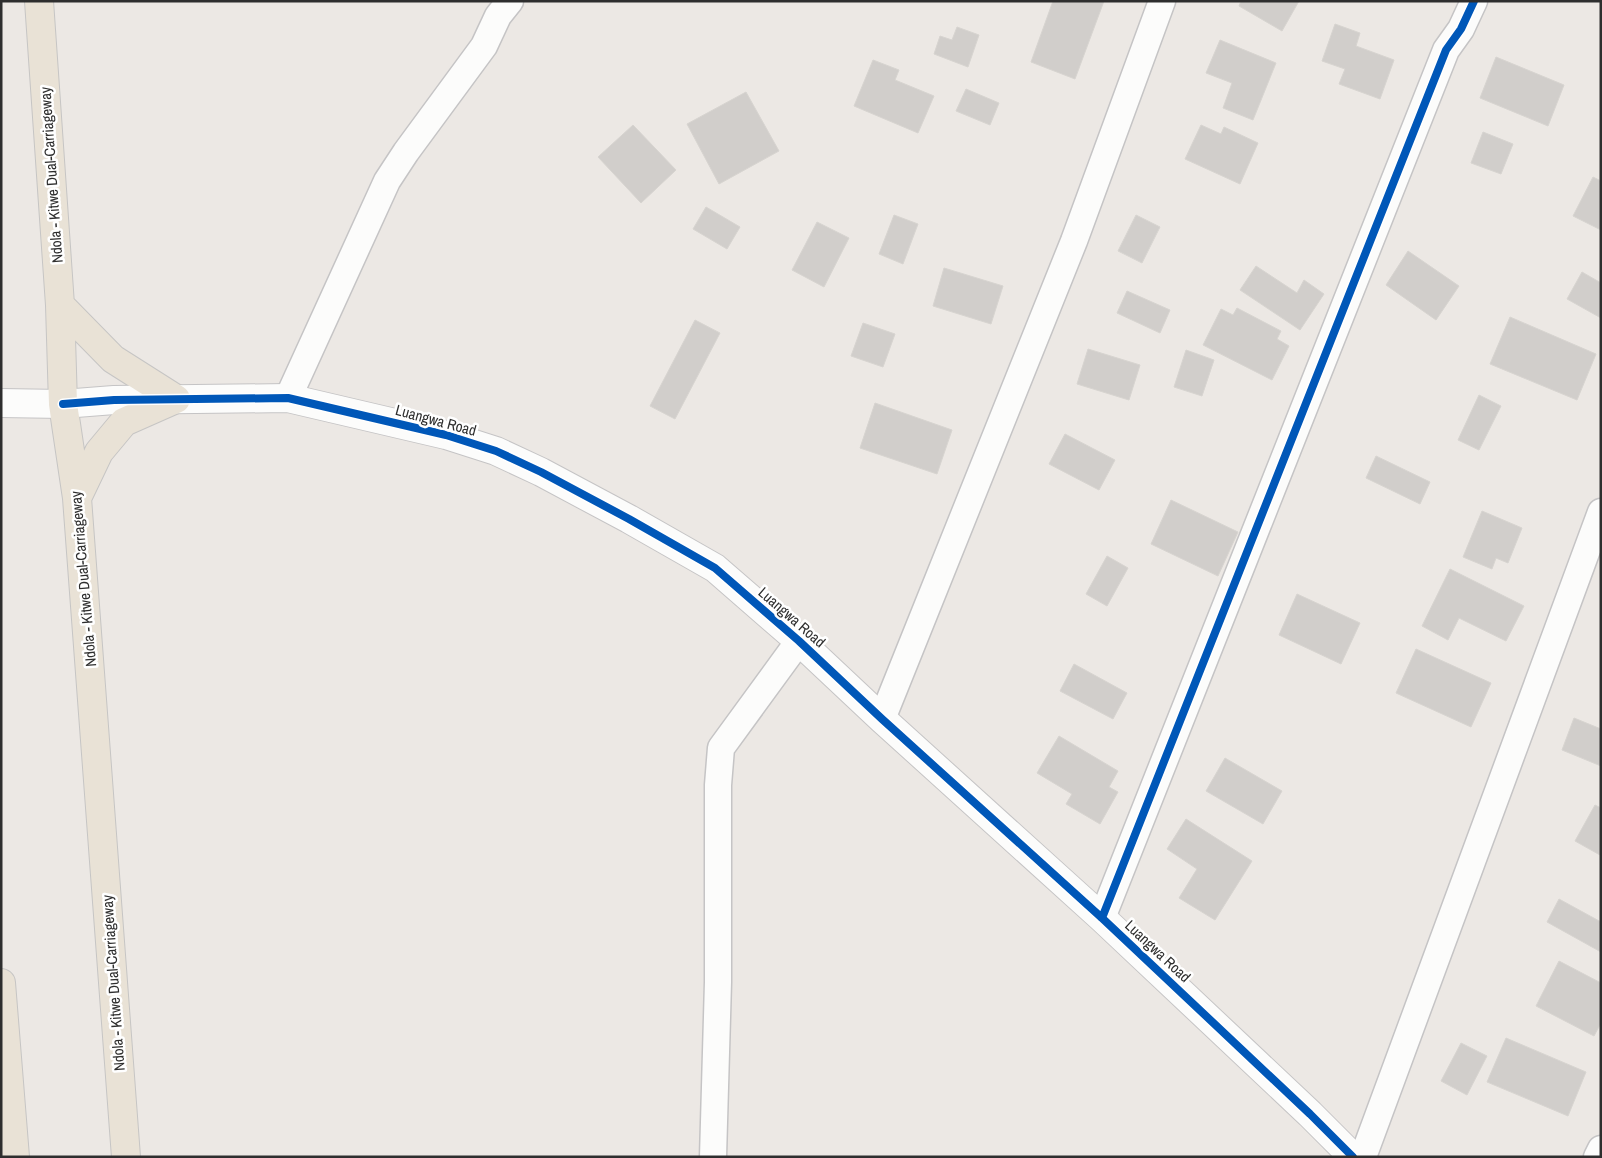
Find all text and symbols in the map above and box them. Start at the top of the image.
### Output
street label: Ndola - Kitwe Dual-Carriageway [34,85,68,264]
street label: Luangwa Road [393,399,479,441]
street label: Ndola - Kitwe Dual-Carriageway [65,489,101,668]
street label: Luangwa Road [754,582,830,652]
street label: Ndola - Kitwe Dual-Carriageway [96,893,130,1072]
street label: Luangwa Road [1121,915,1195,987]

